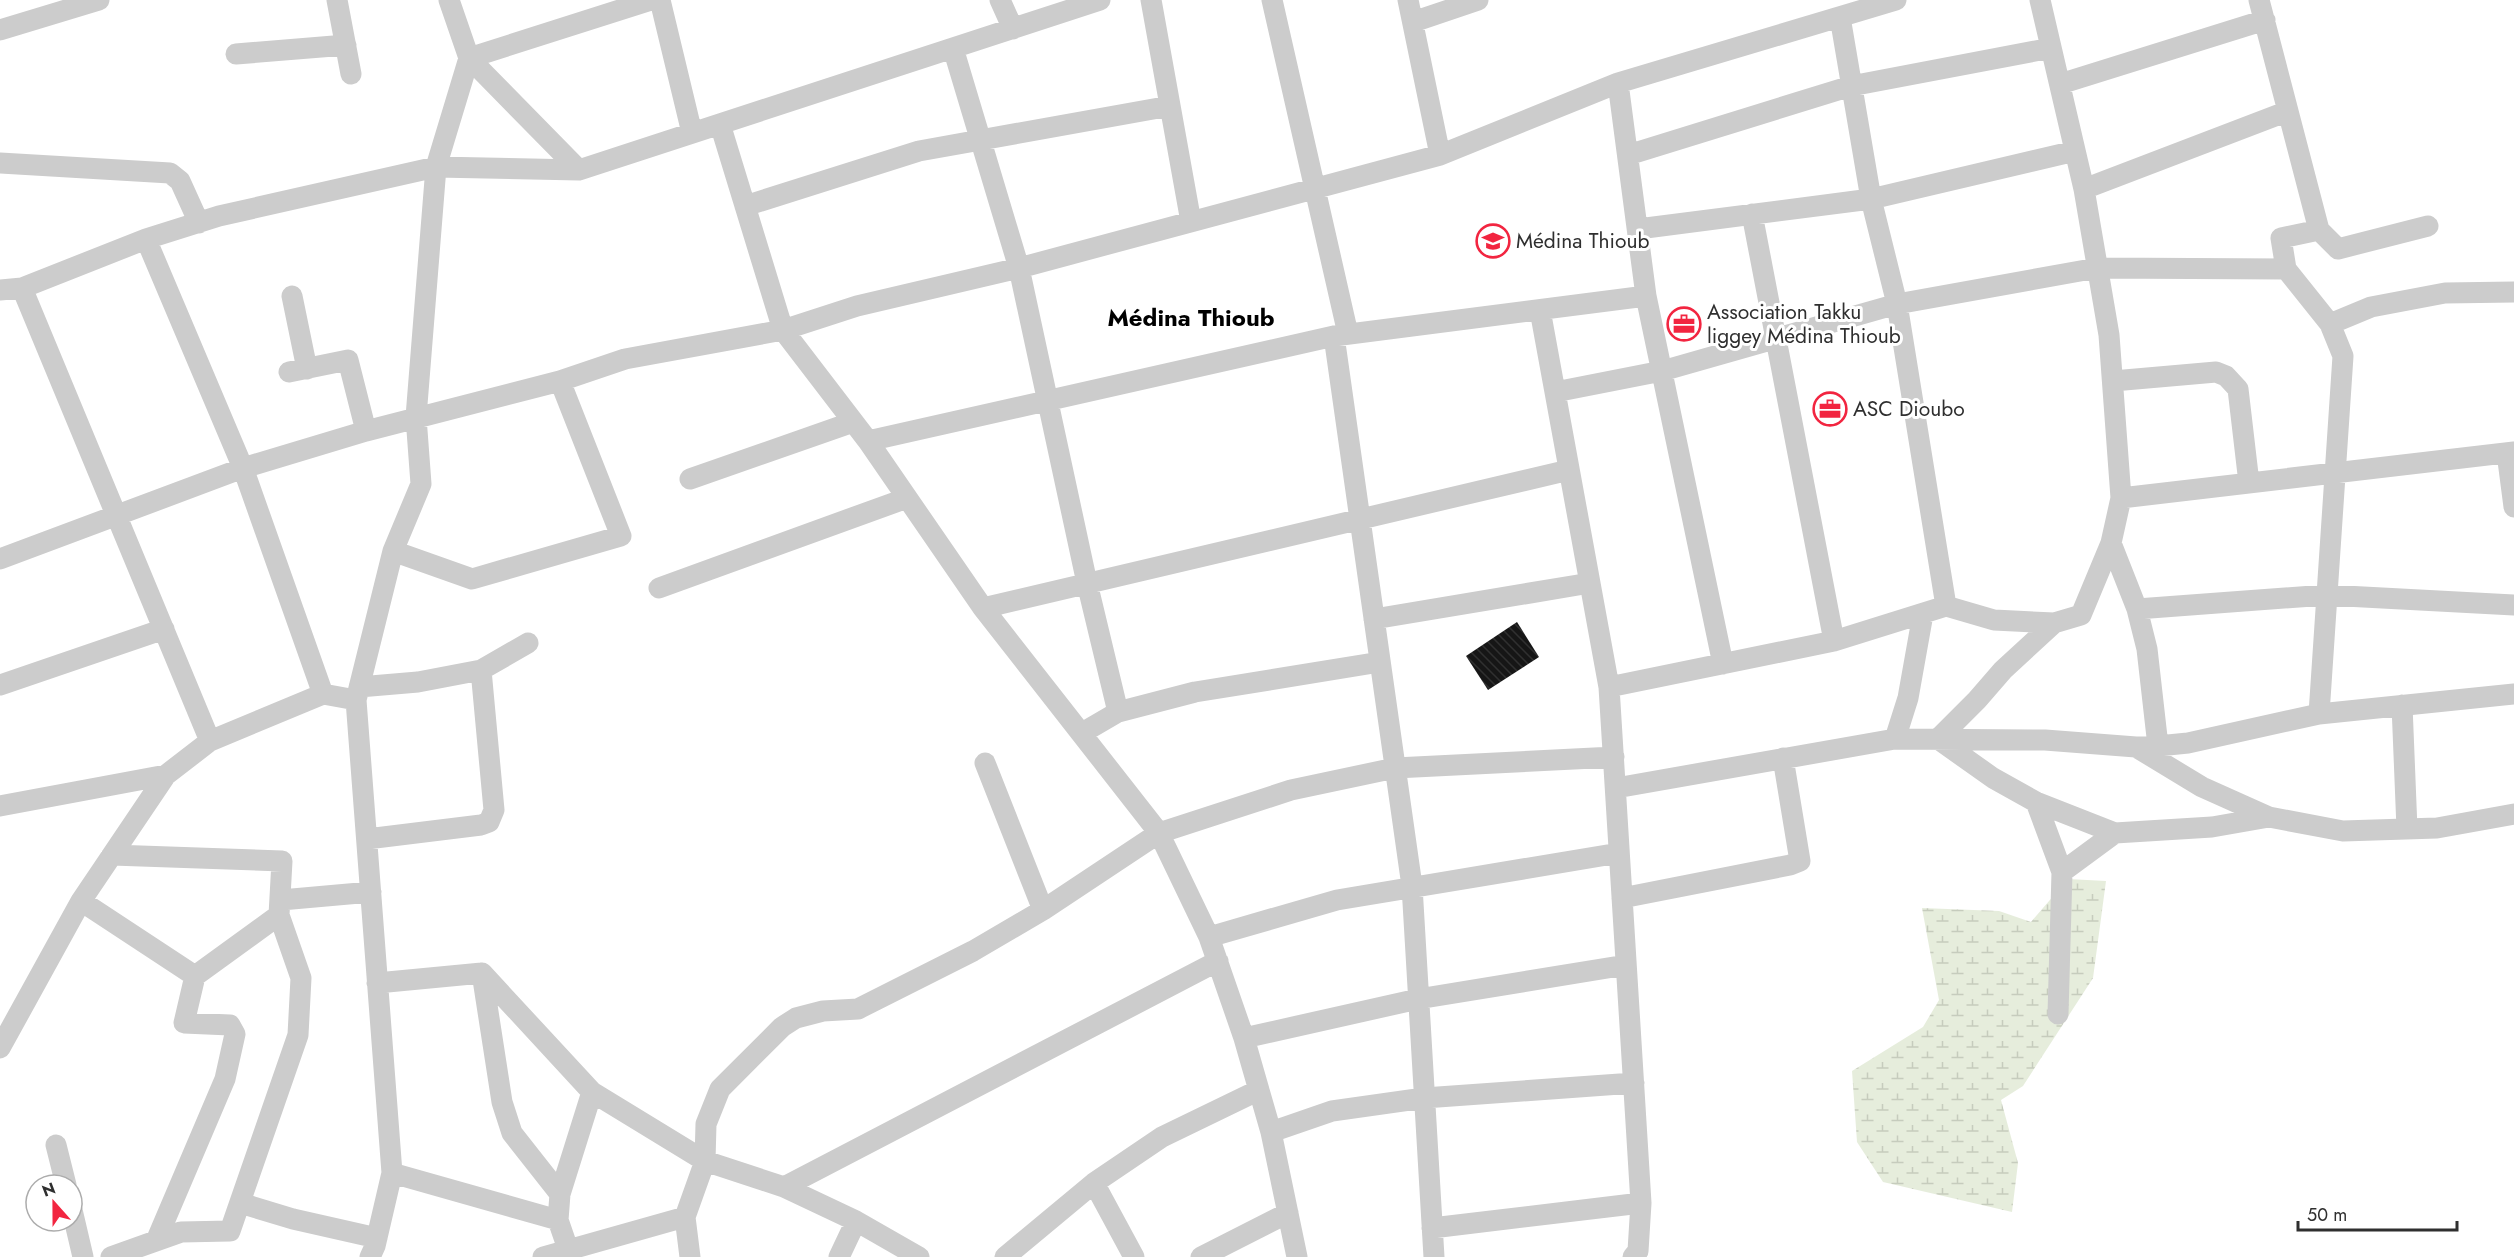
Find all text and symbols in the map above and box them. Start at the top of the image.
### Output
school or university icon: Médina Thioub [1475,223,1511,259]
place label: Médina Thioub [1516,226,1649,256]
place label: Association Takku liggey Médina Thioub [1707,297,1901,351]
district label: Médina Thioub [1107,300,1275,335]
office icon: Association Takku liggey Médina Thioub [1666,306,1702,342]
office icon: ASC Dioubo [1812,391,1848,427]
place label: ASC Dioubo [1853,394,1965,424]
north arrow [24,1173,84,1233]
text: N [39,1176,59,1202]
scale bar [2298,1194,2457,1232]
text: 50 m [2307,1202,2347,1228]

